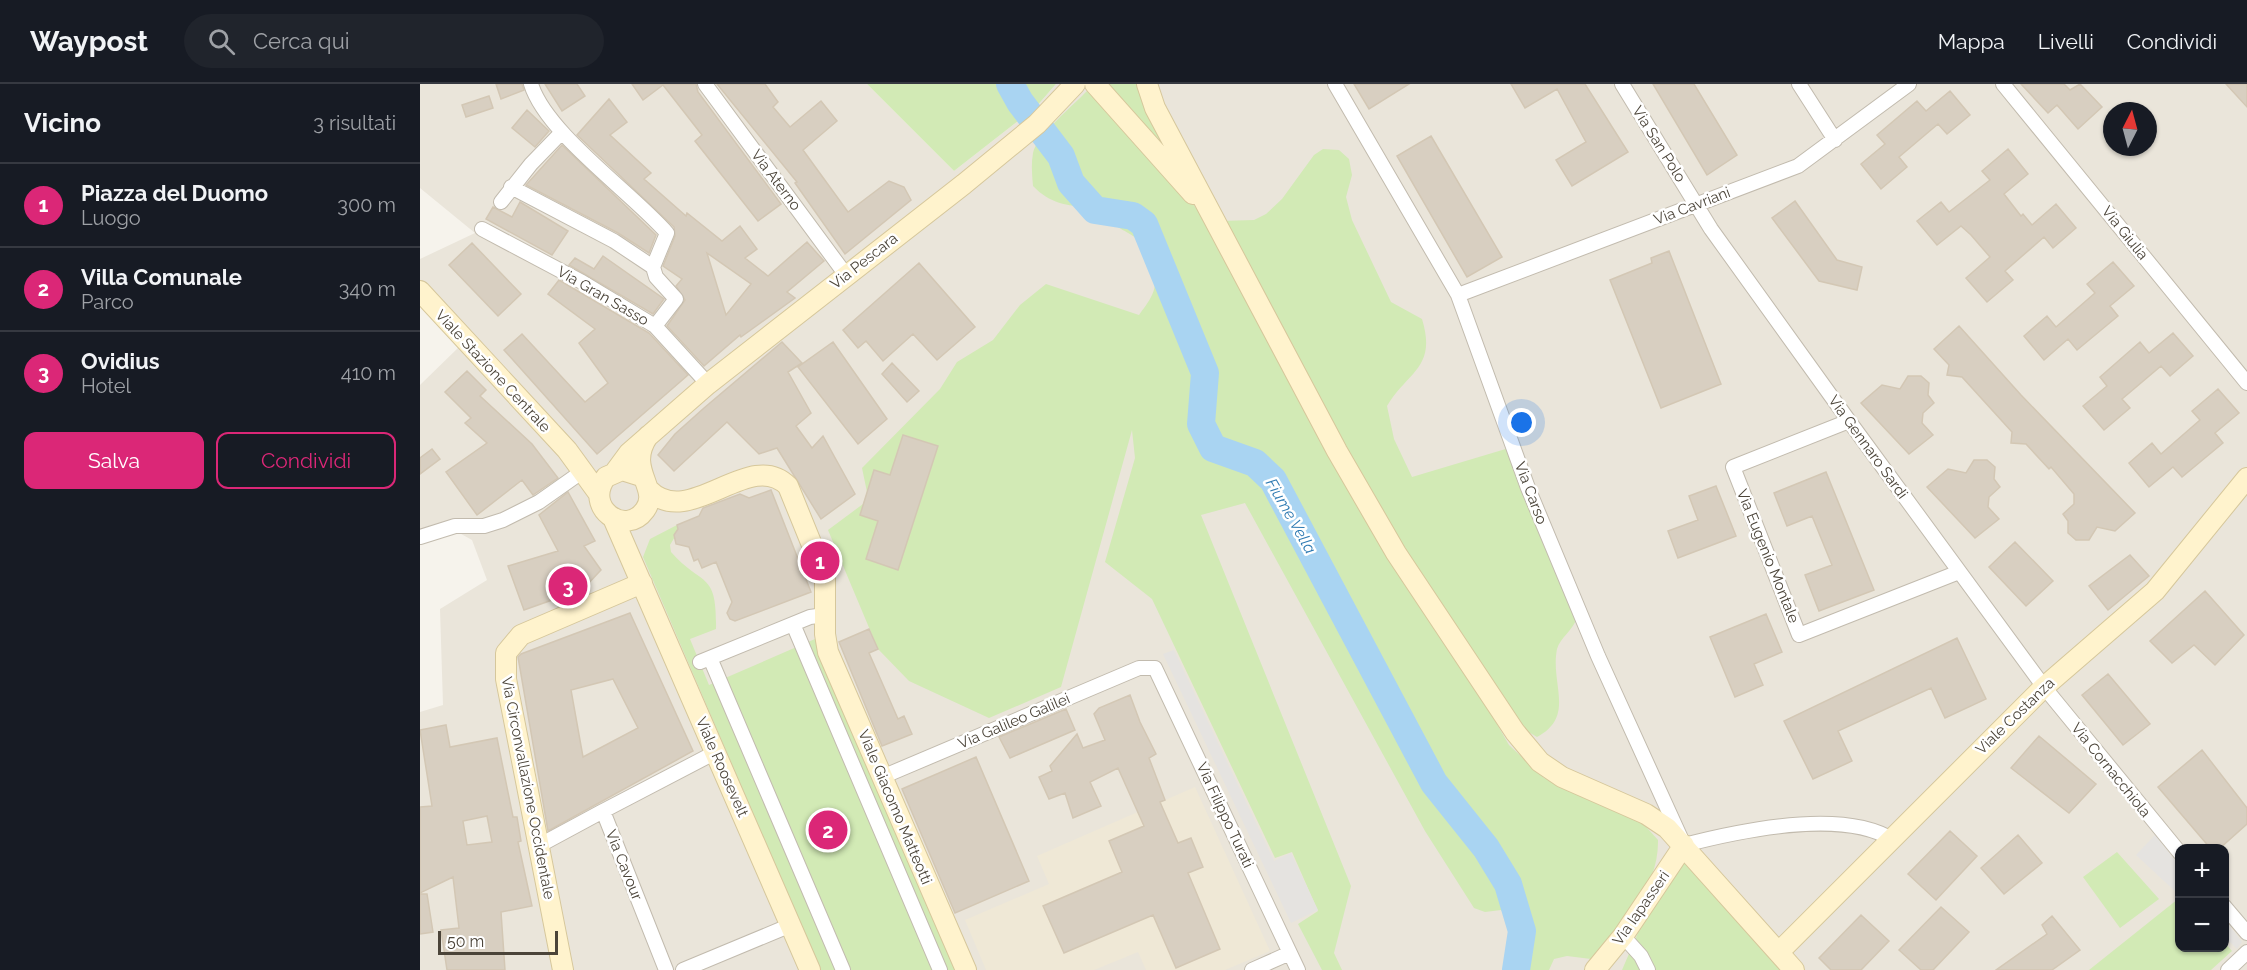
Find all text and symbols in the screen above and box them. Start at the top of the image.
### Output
search box [184,14,604,68]
text: Waypost [30,25,148,58]
icon: search [205,25,238,58]
text: Cerca qui [253,28,350,54]
text: Mappa [1938,29,2005,54]
text: Livelli [2038,29,2094,54]
text: Condividi [2127,29,2217,54]
north arrow [2103,102,2157,156]
street label: Via San Polo [1628,103,1690,185]
text: Vicino [24,108,101,138]
text: 3 risultati [313,111,396,135]
street label: Via Aterno [747,146,805,214]
text: Piazza del Duomo [81,180,268,206]
street label: Via Cavriani [1651,183,1733,229]
text: 1 [39,193,48,217]
text: 300 m [337,193,396,217]
street label: Via Giulia [2098,203,2152,263]
text: Luogo [81,206,141,230]
street label: Via Pescara [827,229,901,293]
street label: Via Gran Sasso [554,262,652,330]
text: Villa Comunale [81,264,242,290]
text: 2 [38,277,49,301]
text: 340 m [339,277,396,301]
text: Parco [81,290,134,314]
street label: Viale Stazione Centrale [432,306,554,436]
text: Ovidius [81,348,160,374]
text: 3 [38,361,49,385]
text: 410 m [341,361,396,385]
text: Hotel [81,374,131,398]
street label: Via Gennaro Sardi [1824,392,1912,502]
your location [1507,408,1536,437]
button: Salva [24,432,204,489]
button: Condividi [216,432,396,489]
street label: Via Carso [1511,459,1551,527]
water label: Fiume Vella [1262,475,1320,557]
street label: Via Eugenio Montale [1733,486,1803,626]
pin: 1 [800,538,840,584]
pin: 3 [548,564,588,608]
street label: Viale Costanza [1972,674,2058,758]
street label: Via Circonvallazione Occidentale [498,675,559,901]
street label: Via Galileo Galilei [955,689,1073,753]
street label: Viale Roosevelt [692,714,752,820]
street label: Via Cornacchiola [2067,719,2155,821]
street label: Viale Giacomo Matteotti [854,727,936,887]
street label: Via Filippo Turati [1193,759,1257,871]
pin: 2 [808,808,848,852]
street label: Via Cavour [602,827,647,904]
map controls [2175,844,2229,952]
button: + [2175,844,2229,898]
street label: Via Iapasseri [1609,867,1673,949]
button: − [2175,898,2229,952]
scale bar [438,928,558,956]
text: 50 m [447,932,484,951]

